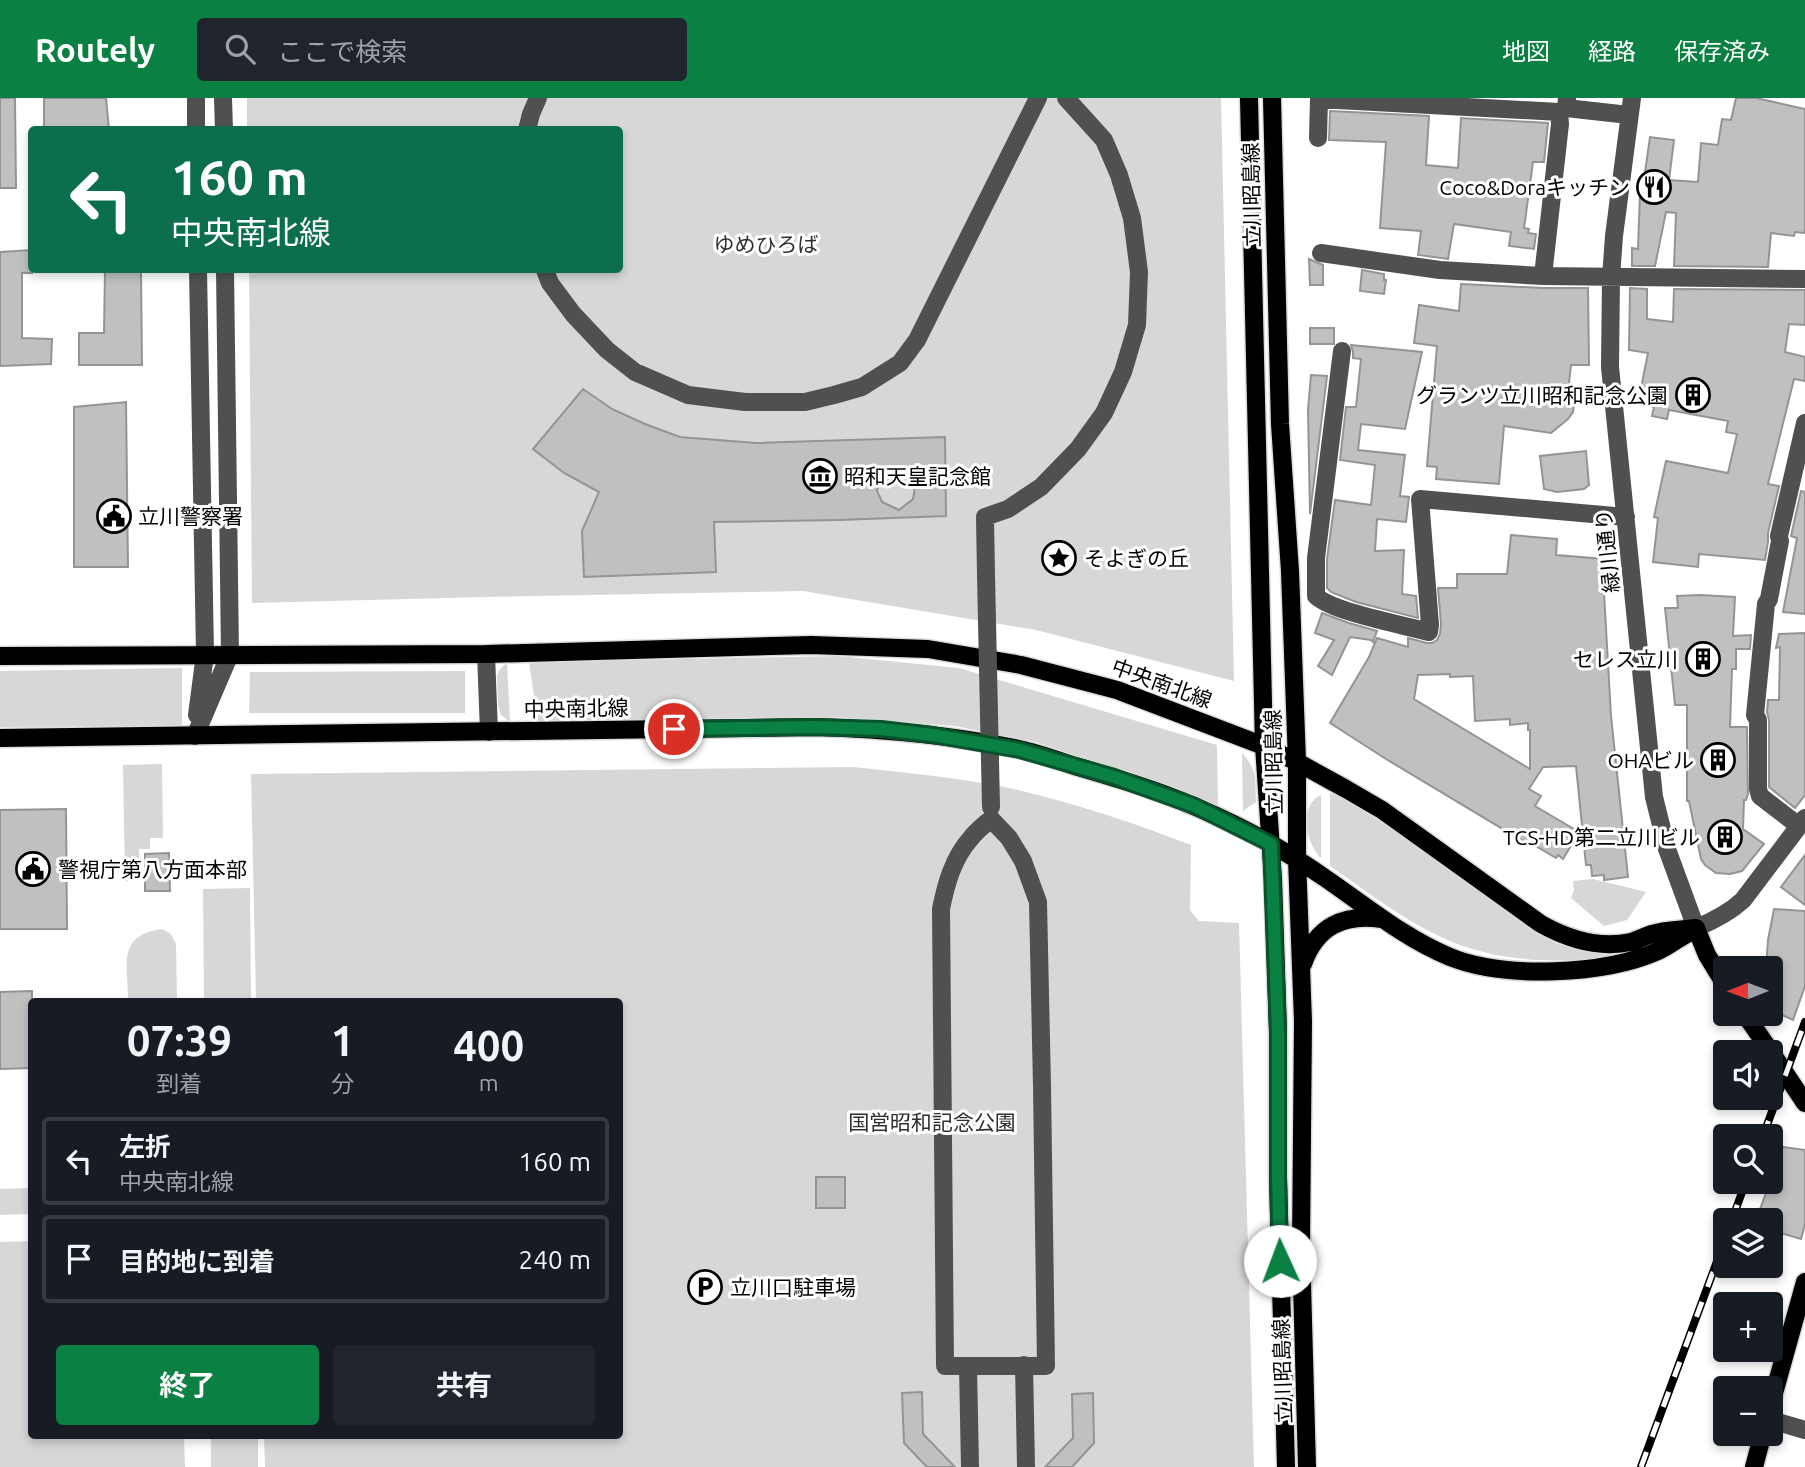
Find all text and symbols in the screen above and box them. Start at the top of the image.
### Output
search box [197,18,687,81]
icon: search [221,30,259,68]
text: Routely [35,31,155,68]
text: ここで検索 [277,37,407,66]
text: 地図 [1502,38,1550,65]
text: 経路 [1588,38,1636,65]
text: 保存済み [1674,38,1770,65]
street label: 立川昭島線 [1238,142,1264,248]
text: 160 m [171,149,308,204]
icon: left [56,154,147,245]
restaurant icon: Coco&Doraキッチン [1635,168,1673,206]
place label: Coco&Doraキッチン [1439,175,1630,199]
text: 中央南北線 [171,214,331,250]
park label: ゆめひろば [714,232,819,256]
building icon: グランツ立川昭和記念公園 [1674,376,1712,414]
place label: グランツ立川昭和記念公園 [1416,383,1668,407]
museum icon: 昭和天皇記念館 [801,457,839,495]
place label: 昭和天皇記念館 [844,464,991,488]
public building icon: 立川警察署 [95,497,133,535]
place label: 立川警察署 [138,504,243,528]
street label: 緑川通り [1591,508,1623,594]
place icon: そよぎの丘 [1040,539,1078,577]
place label: そよぎの丘 [1084,546,1189,570]
building icon: セレス立川 [1684,640,1722,678]
place label: セレス立川 [1573,647,1678,671]
street label: 中央南北線 [1109,654,1215,712]
street label: 中央南北線 [523,695,629,721]
pin [644,699,704,759]
street label: 立川昭島線 [1260,709,1286,815]
icon: arrive [655,710,693,748]
building icon: OHAビル [1699,741,1737,779]
place label: OHAビル [1607,748,1694,772]
building icon: TCS-HD第二立川ビル [1706,818,1744,856]
place label: TCS-HD第二立川ビル [1503,825,1700,849]
public building icon: 警視庁第八方面本部 [14,850,52,888]
place label: 警視庁第八方面本部 [58,857,247,881]
north arrow [1713,956,1783,1026]
map controls [1713,956,1783,1446]
text: 07:39 [127,1017,232,1064]
text: 1 [331,1017,354,1064]
text: 400 [453,1022,524,1069]
button: sound [1713,1040,1783,1110]
text: m [479,1070,499,1095]
text: 到着 [156,1071,202,1096]
text: 分 [331,1071,354,1096]
park label: 国営昭和記念公園 [848,1110,1016,1134]
button: search [1713,1124,1783,1194]
text: 左折 [119,1132,171,1161]
icon: left [60,1142,98,1180]
text: 160 m [519,1147,591,1176]
text: 中央南北線 [119,1169,234,1194]
button: layers [1713,1208,1783,1278]
position arrow [1243,1224,1317,1298]
icon: arrive [60,1240,98,1278]
text: 240 m [519,1245,591,1274]
text: 目的地に到着 [119,1247,275,1276]
parking icon: 立川口駐車場 [686,1268,724,1306]
place label: 立川口駐車場 [730,1275,856,1299]
button: + [1713,1292,1783,1362]
street label: 立川昭島線 [1268,1318,1296,1424]
button: 終了 [56,1345,319,1425]
button: 共有 [333,1345,595,1425]
button: − [1713,1376,1783,1446]

